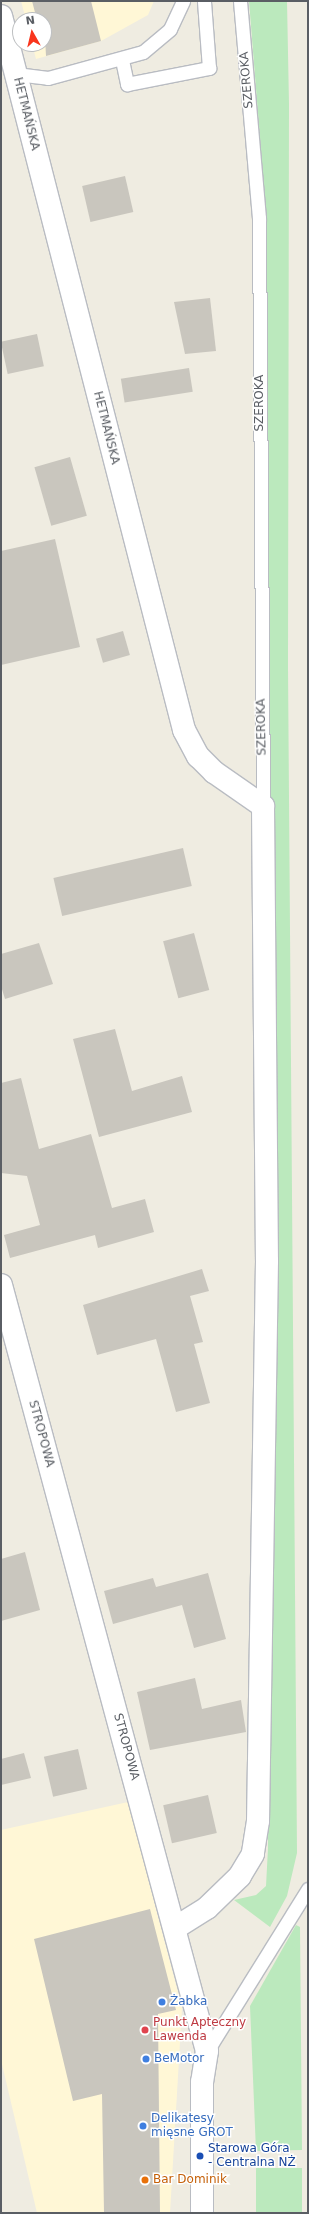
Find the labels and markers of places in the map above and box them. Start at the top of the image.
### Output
place label: Żabka [170,1995,207,2009]
marker: Żabka [157,1997,167,2007]
place label: Punkt Apteczny Lawenda [153,2016,246,2044]
marker: Punkt Apteczny Lawenda [140,2025,150,2035]
place label: BeMotor [154,2052,204,2066]
marker: BeMotor [141,2054,151,2064]
place label: Delikatesy mięsne GROT [151,2112,233,2140]
marker: Delikatesy mięsne GROT [138,2121,148,2131]
place label: Starowa Góra - Centralna NŻ [208,2142,296,2170]
marker: Starowa Góra - Centralna NŻ [195,2151,205,2161]
place label: Bar Dominik [153,2173,227,2187]
marker: Bar Dominik [140,2175,150,2185]

